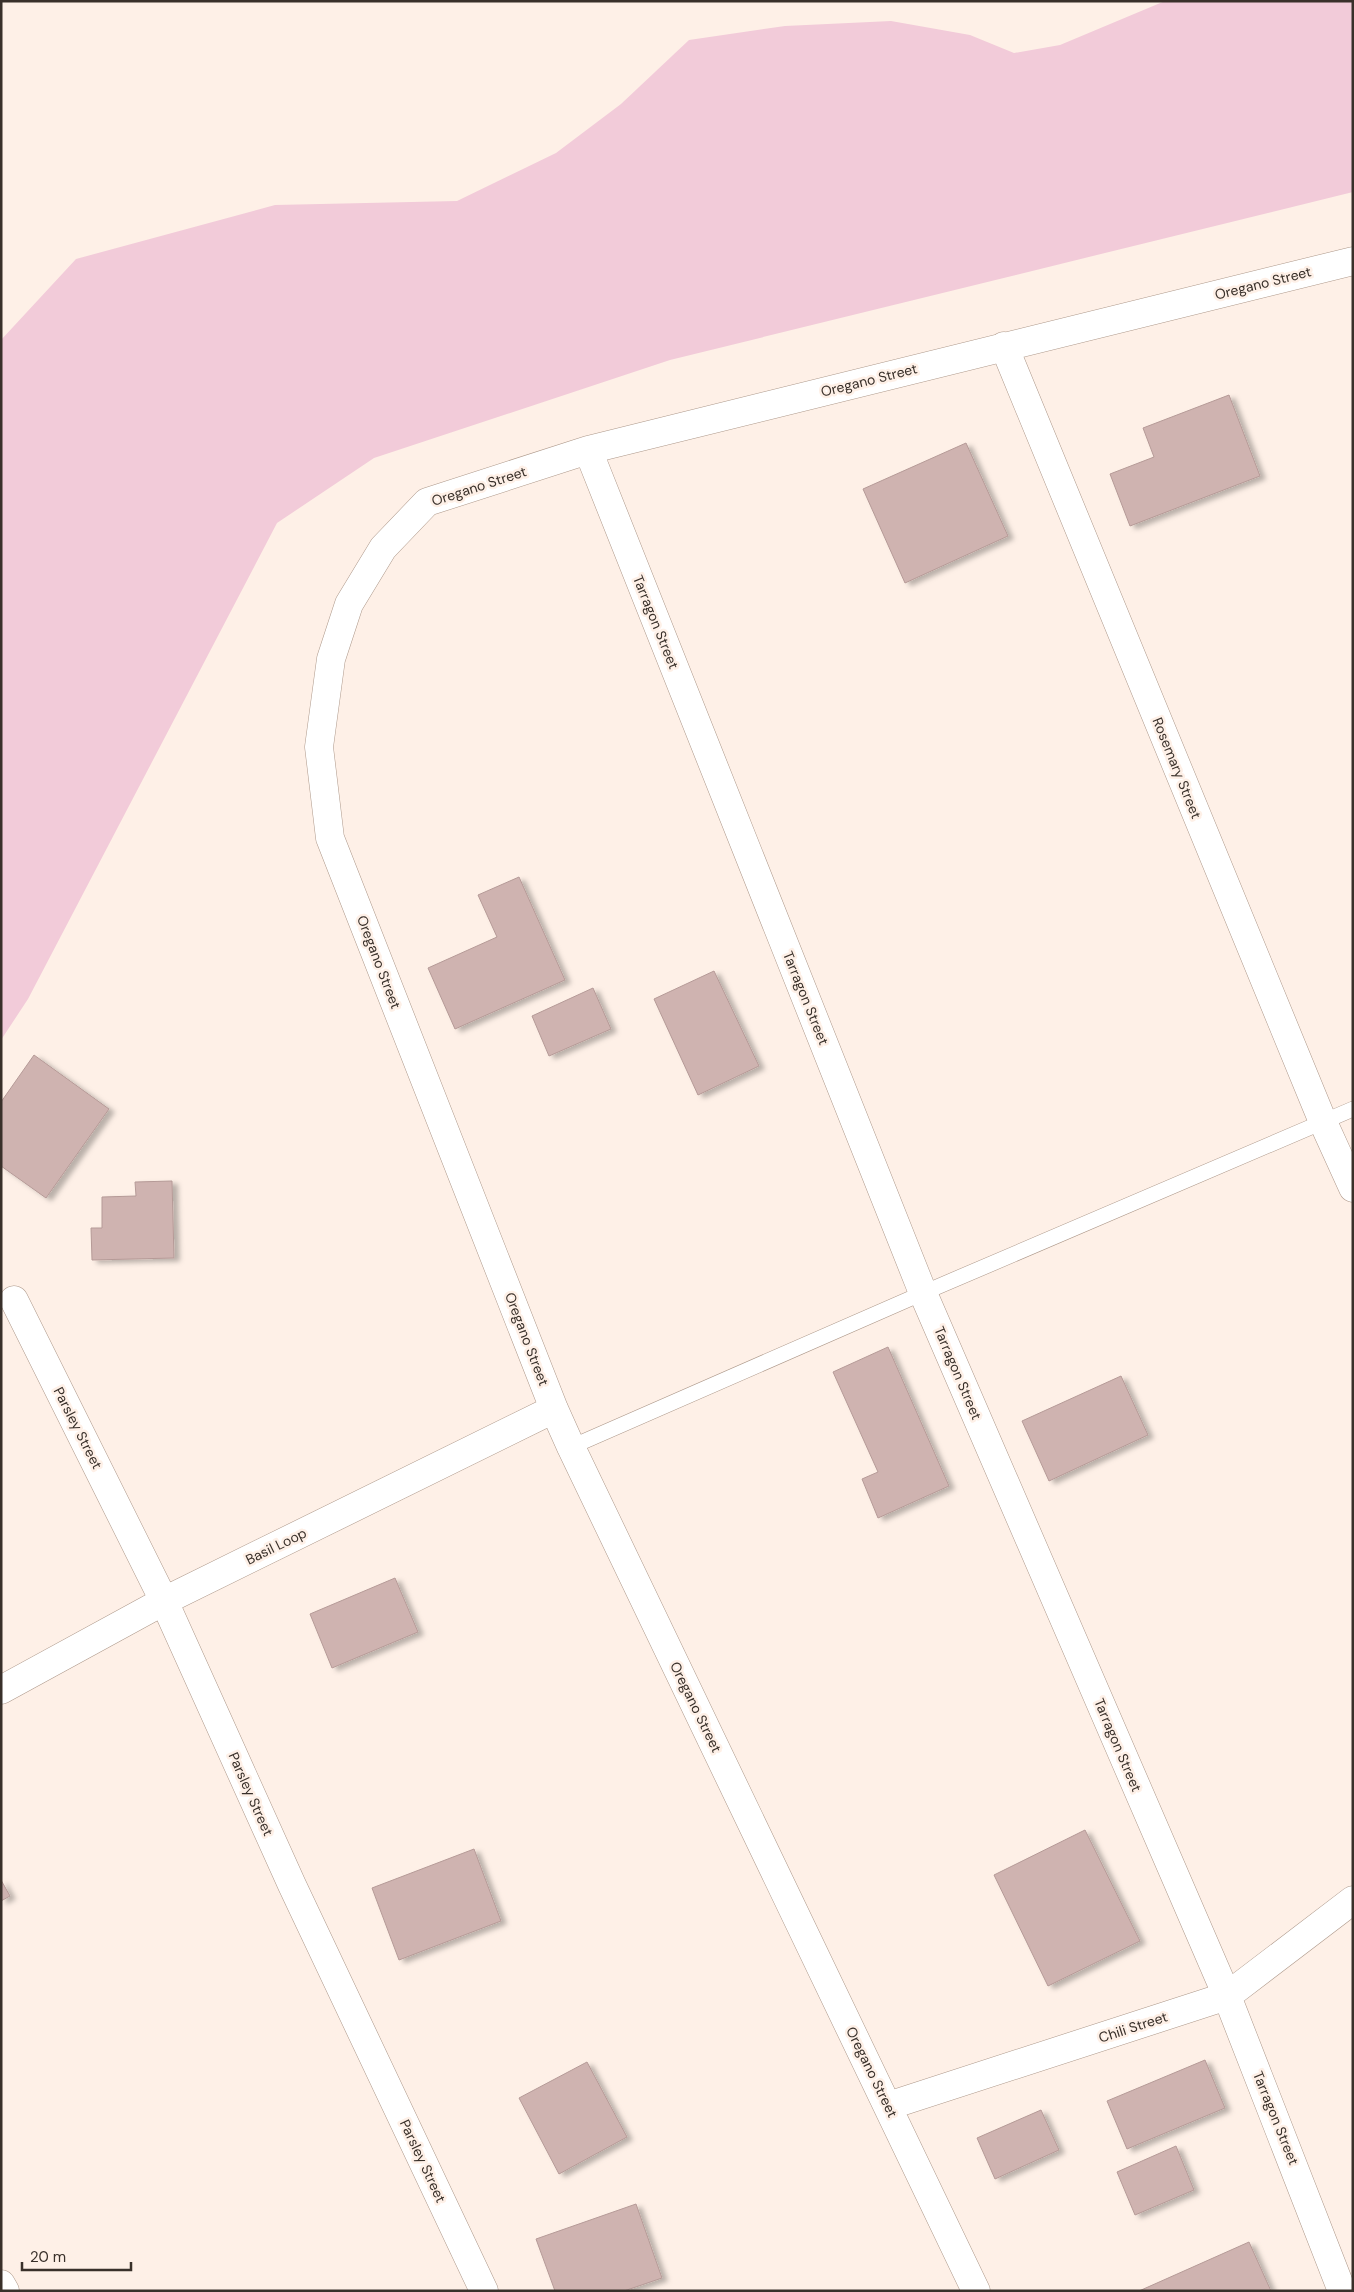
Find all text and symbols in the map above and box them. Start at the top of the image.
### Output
street label: Oregano Street [1213,262,1313,304]
street label: Oregano Street [819,359,919,401]
street label: Oregano Street [429,462,529,510]
street label: Tarragon Street [629,572,683,672]
street label: Rosemary Street [1148,715,1206,821]
street label: Oregano Street [353,913,405,1011]
street label: Tarragon Street [779,948,833,1048]
street label: Oregano Street [501,1290,553,1388]
street label: Tarragon Street [930,1324,986,1422]
street label: Parsley Street [50,1384,106,1472]
street label: Basil Loop [243,1523,310,1569]
street label: Oregano Street [666,1659,726,1755]
street label: Tarragon Street [1090,1696,1146,1794]
street label: Parsley Street [225,1749,277,1839]
street label: Chili Street [1096,2007,1170,2047]
street label: Oregano Street [842,2024,902,2120]
street label: Tarragon Street [1249,2068,1303,2168]
street label: Parsley Street [396,2117,450,2205]
scale bar [22,2240,131,2272]
text: 20 m [30,2247,66,2267]

